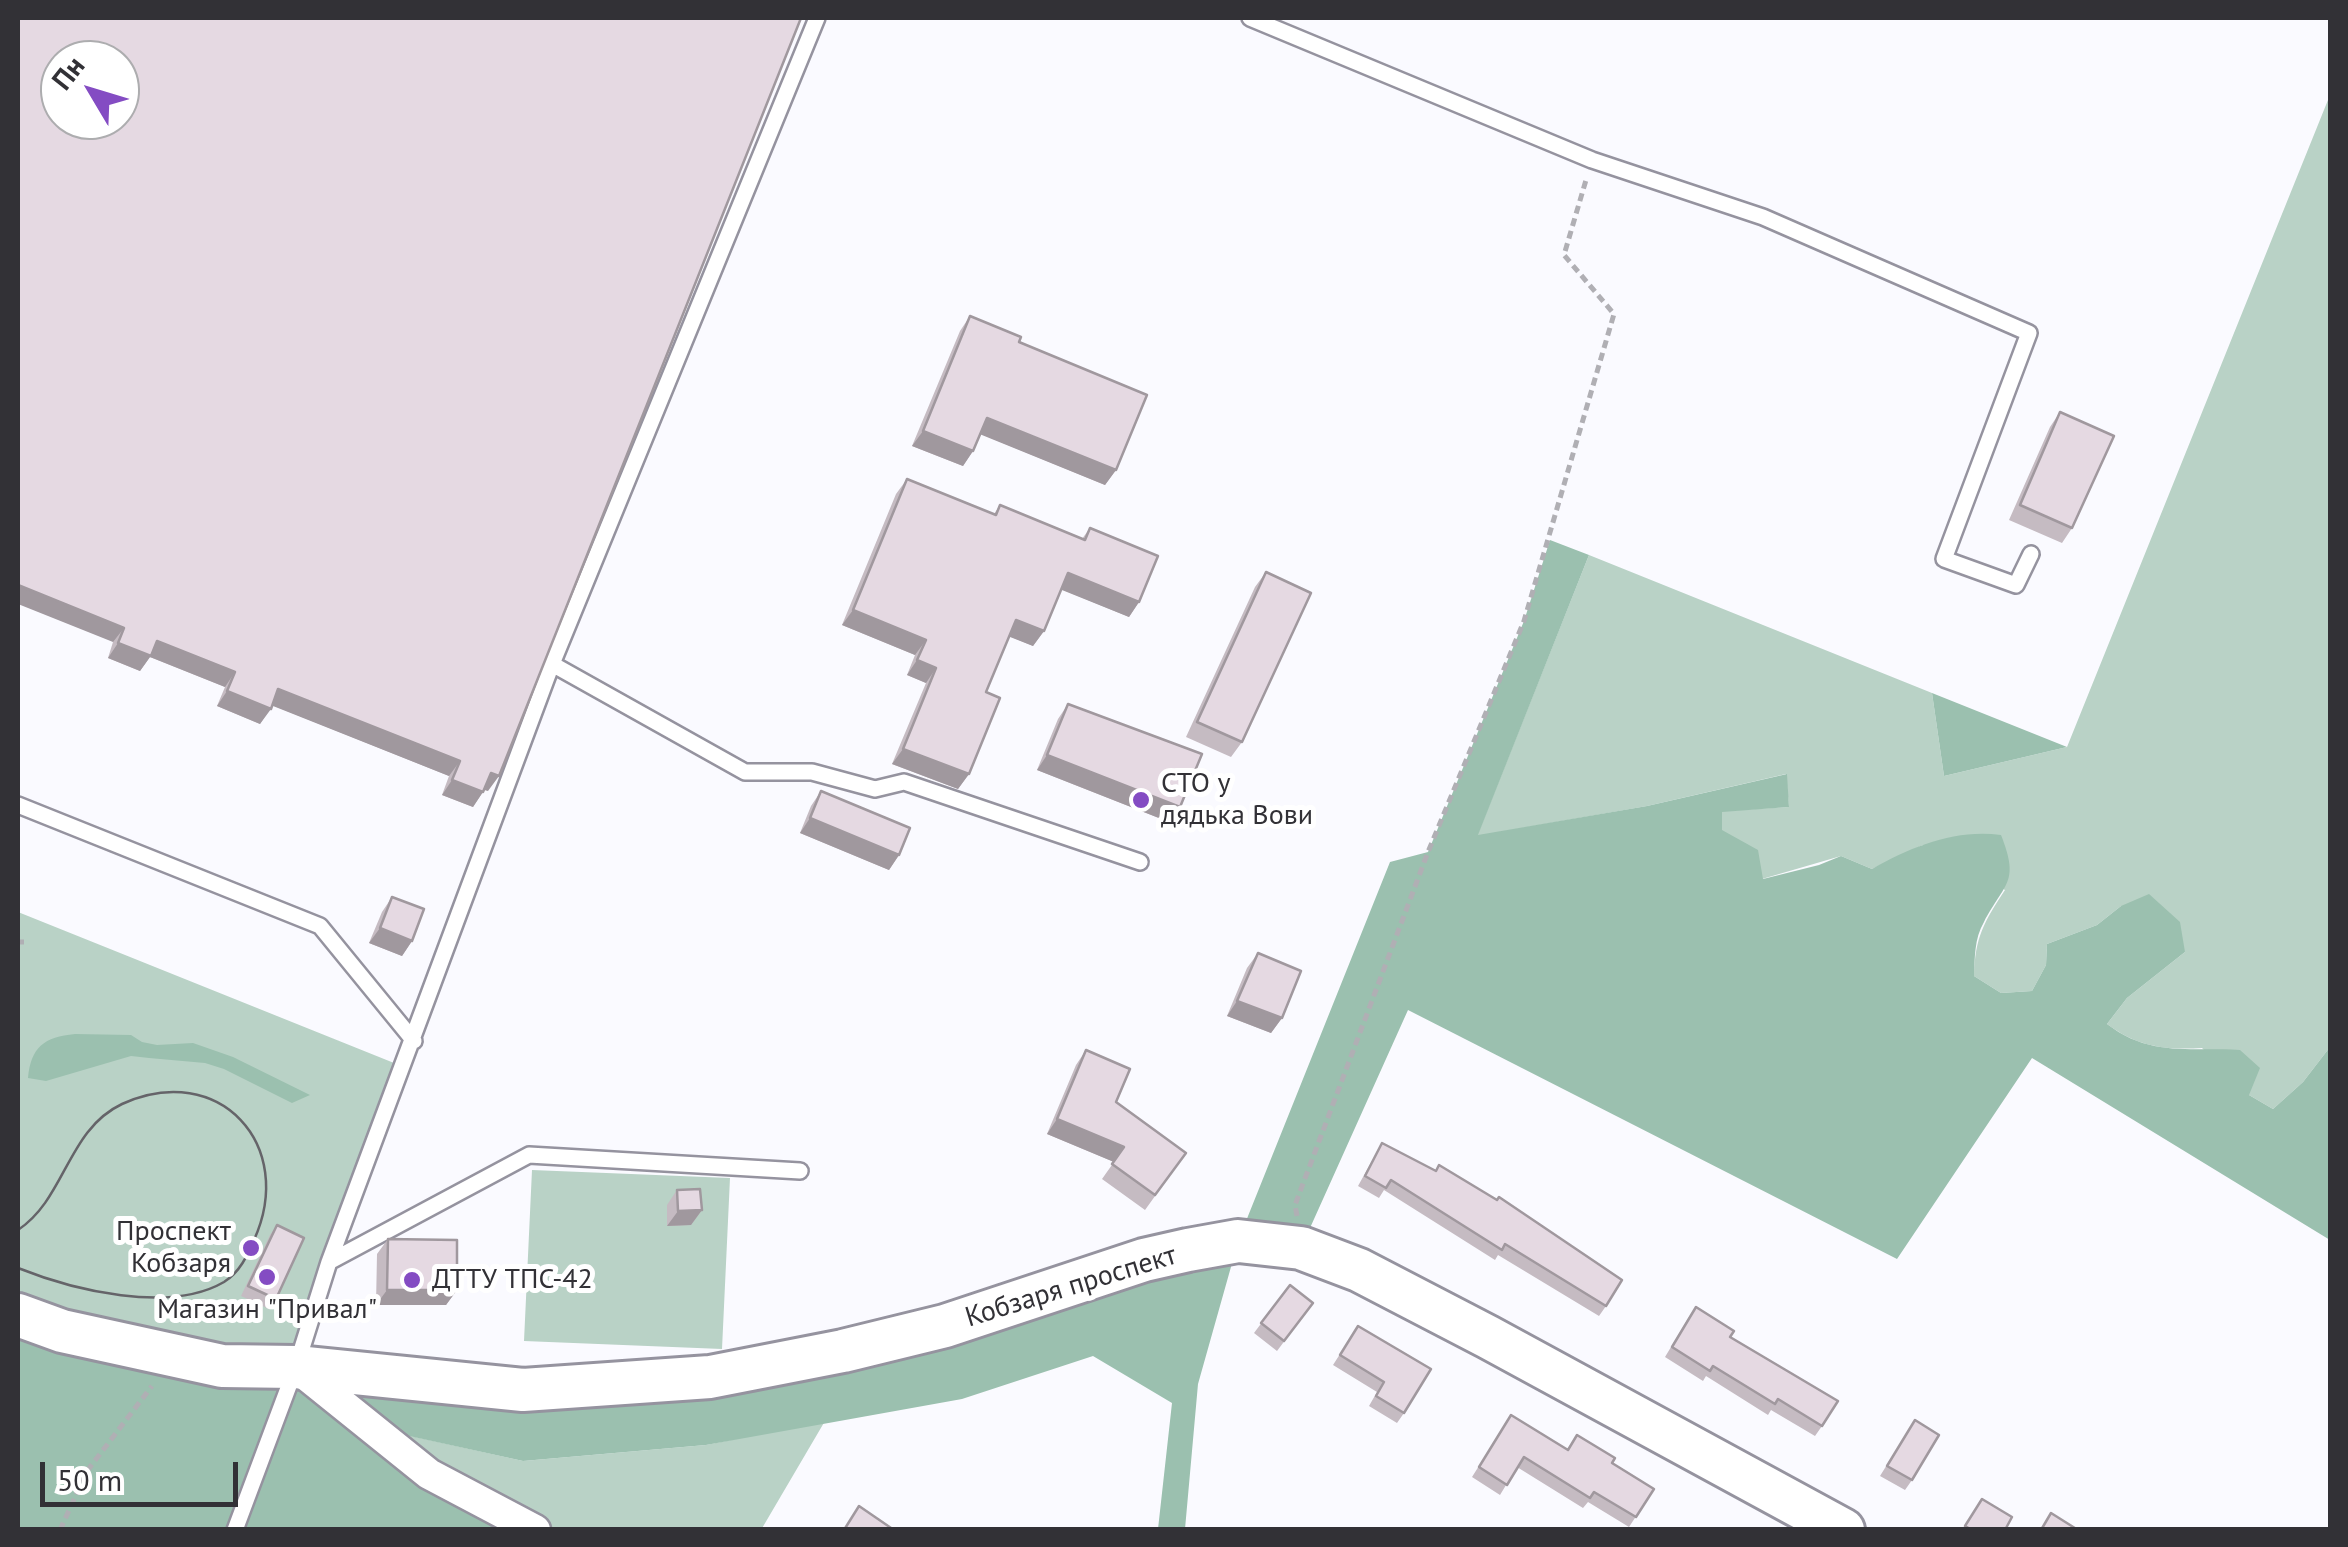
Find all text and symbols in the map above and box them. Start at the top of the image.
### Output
north arrow [40,40,140,140]
text: Пн [43,48,92,97]
place label: СТО у дядька Вови [1161,767,1313,833]
marker: СТО у дядька Вови [1130,789,1152,811]
place label: Проспект Кобзаря [116,1215,231,1281]
marker: Проспект Кобзаря [240,1237,262,1259]
street label: Кобзаря проспект [961,1239,1181,1335]
place label: ДТТУ ТПС-42 [432,1263,593,1297]
marker: Магазин "Привал" [256,1266,278,1288]
marker: ДТТУ ТПС-42 [401,1269,423,1291]
place label: Магазин "Привал" [157,1293,377,1327]
scale bar [45,1442,242,1504]
text: 50 m [57,1460,122,1499]

